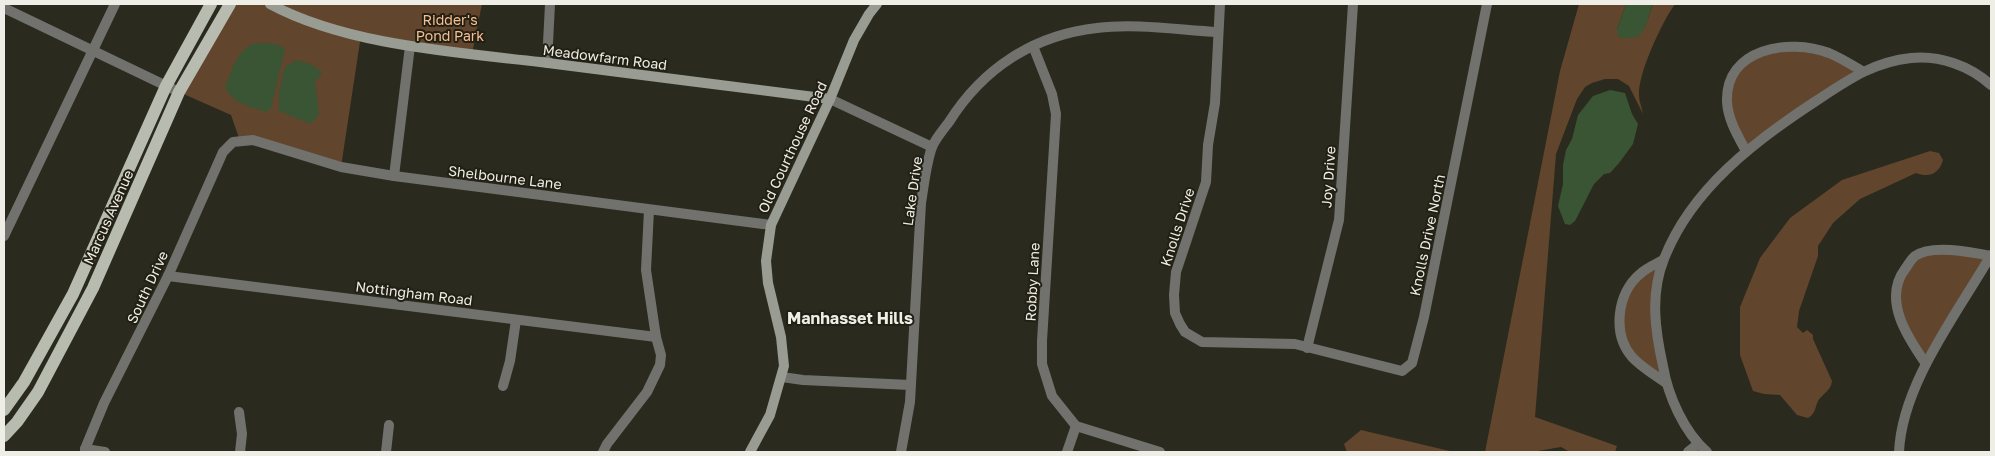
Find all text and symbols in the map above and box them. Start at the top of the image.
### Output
park label: Ridder's Pond Park [416,11,484,44]
street label: Meadowfarm Road [542,41,668,73]
street label: Old Courthouse Road [754,78,830,216]
street label: Joy Drive [1317,146,1339,208]
street label: Lake Drive [899,155,925,227]
street label: Shelbourne Lane [447,162,563,192]
street label: Marcus Avenue [80,167,136,267]
street label: Knolls Drive North [1406,173,1448,297]
street label: Knolls Drive [1156,186,1198,268]
street label: Robby Lane [1021,242,1043,322]
street label: South Drive [123,248,171,326]
street label: Nottingham Road [355,277,473,309]
district label: Manhasset Hills [787,308,913,328]

